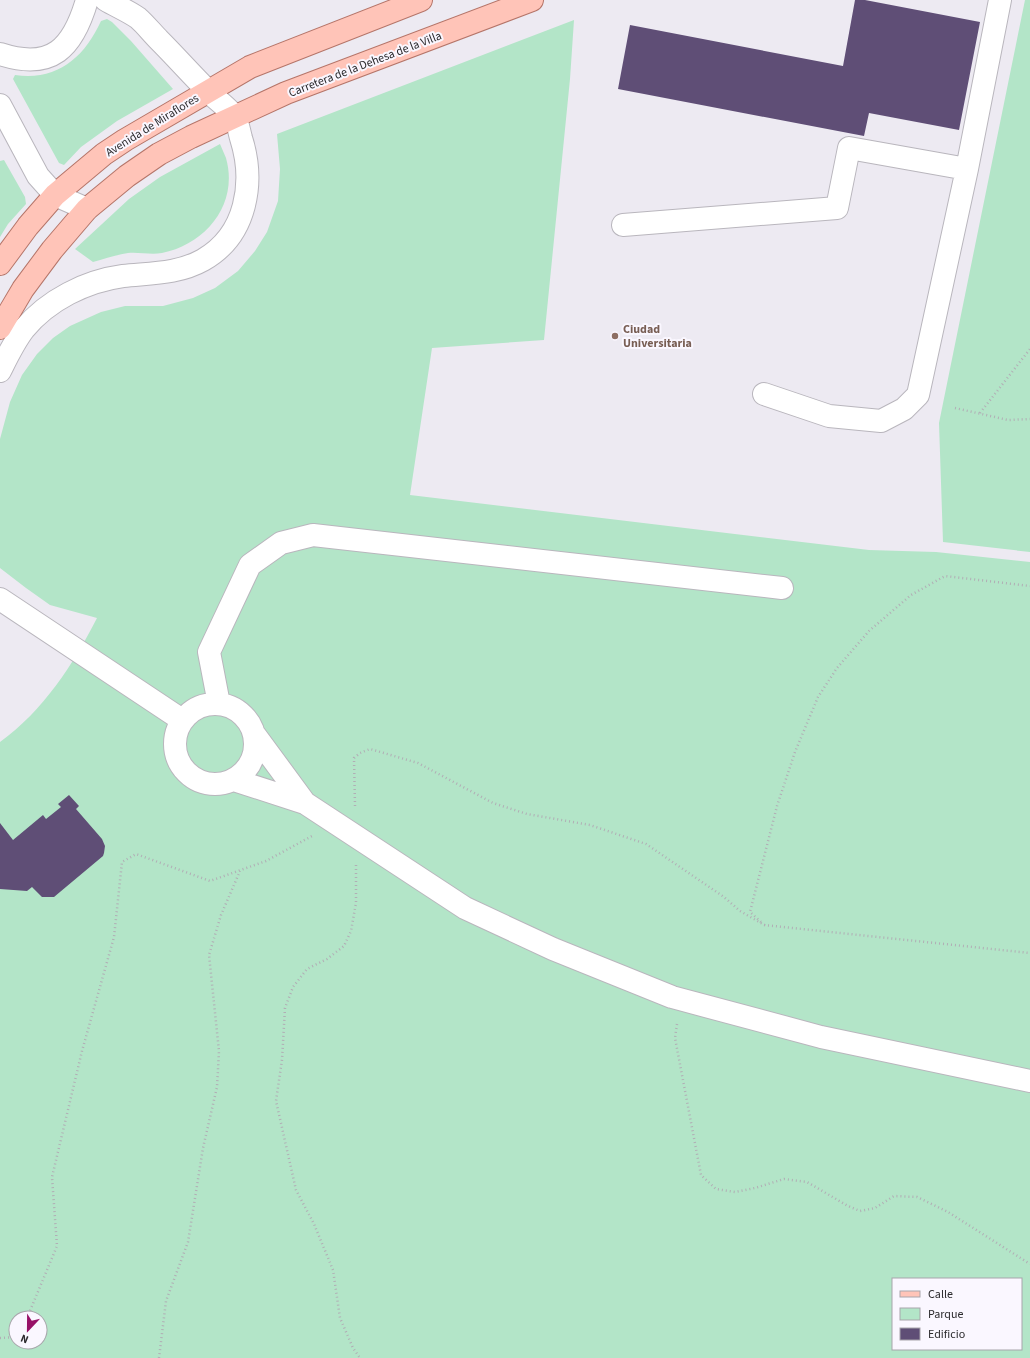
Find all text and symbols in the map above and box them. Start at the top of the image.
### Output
street label: Carretera de la Dehesa de la Villa [286,27,444,102]
street label: Avenida de Miraflores [102,90,202,161]
place label: Ciudad Universitaria [623,321,692,352]
marker: Ciudad Universitaria [610,331,620,341]
legend [892,1278,1022,1350]
text: Calle [928,1286,953,1303]
text: Parque [928,1306,964,1323]
north arrow [8,1310,48,1350]
text: Edificio [928,1326,965,1343]
text: N [18,1330,31,1347]

